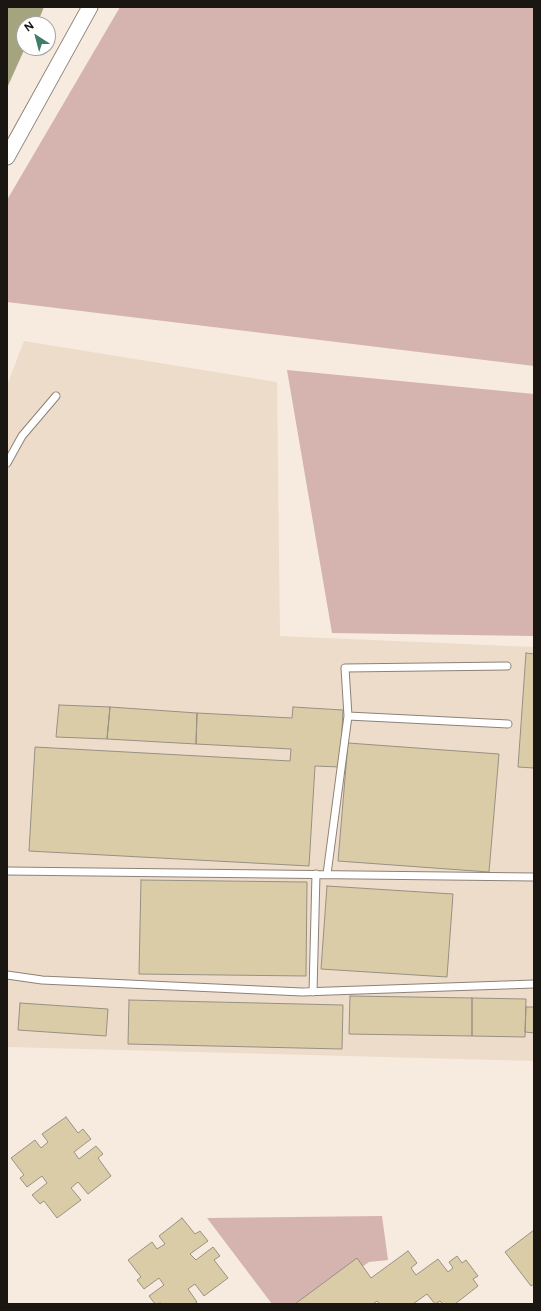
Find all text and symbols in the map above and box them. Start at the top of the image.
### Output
north arrow [16,16,56,56]
text: N [22,19,36,34]

